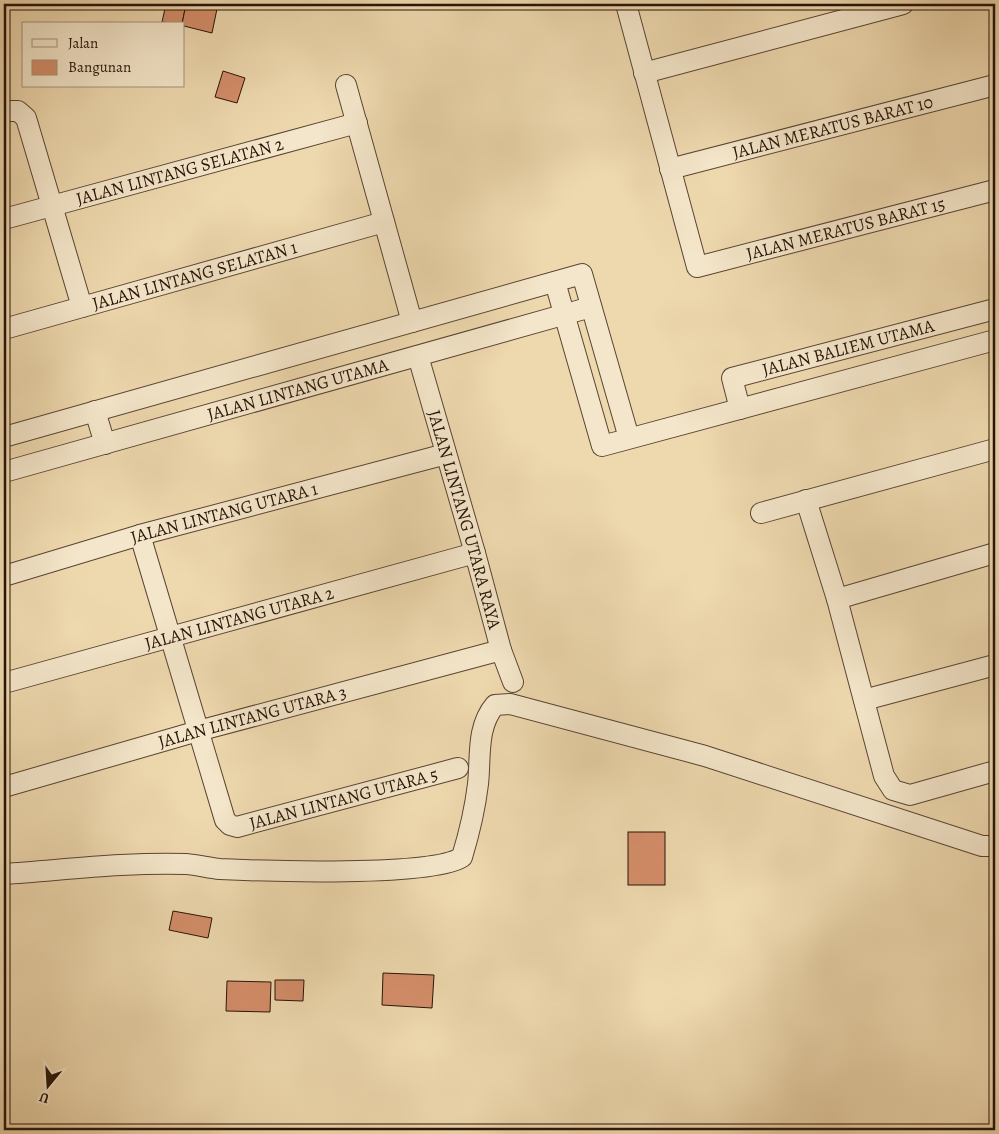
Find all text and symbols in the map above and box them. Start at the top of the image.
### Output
legend [22,22,185,88]
text: Jalan [68,33,98,53]
text: Bangunan [68,57,131,77]
street label: JALAN MERATUS BARAT 10 [730,90,936,164]
street label: JALAN LINTANG SELATAN 2 [73,131,286,211]
street label: JALAN MERATUS BARAT 15 [744,191,948,266]
street label: JALAN LINTANG SELATAN 1 [89,235,300,316]
street label: JALAN BALIEM UTAMA [759,313,937,382]
street label: JALAN LINTANG UTAMA [204,352,391,426]
street label: JALAN LINTANG UTARA RAYA [422,407,507,632]
street label: JALAN LINTANG UTARA 1 [128,477,320,549]
street label: JALAN LINTANG UTARA 2 [142,580,337,656]
street label: JALAN LINTANG UTARA 3 [155,680,349,754]
street label: JALAN LINTANG UTARA 5 [247,762,440,835]
north arrow [22,1062,72,1112]
text: U [37,1087,51,1108]

